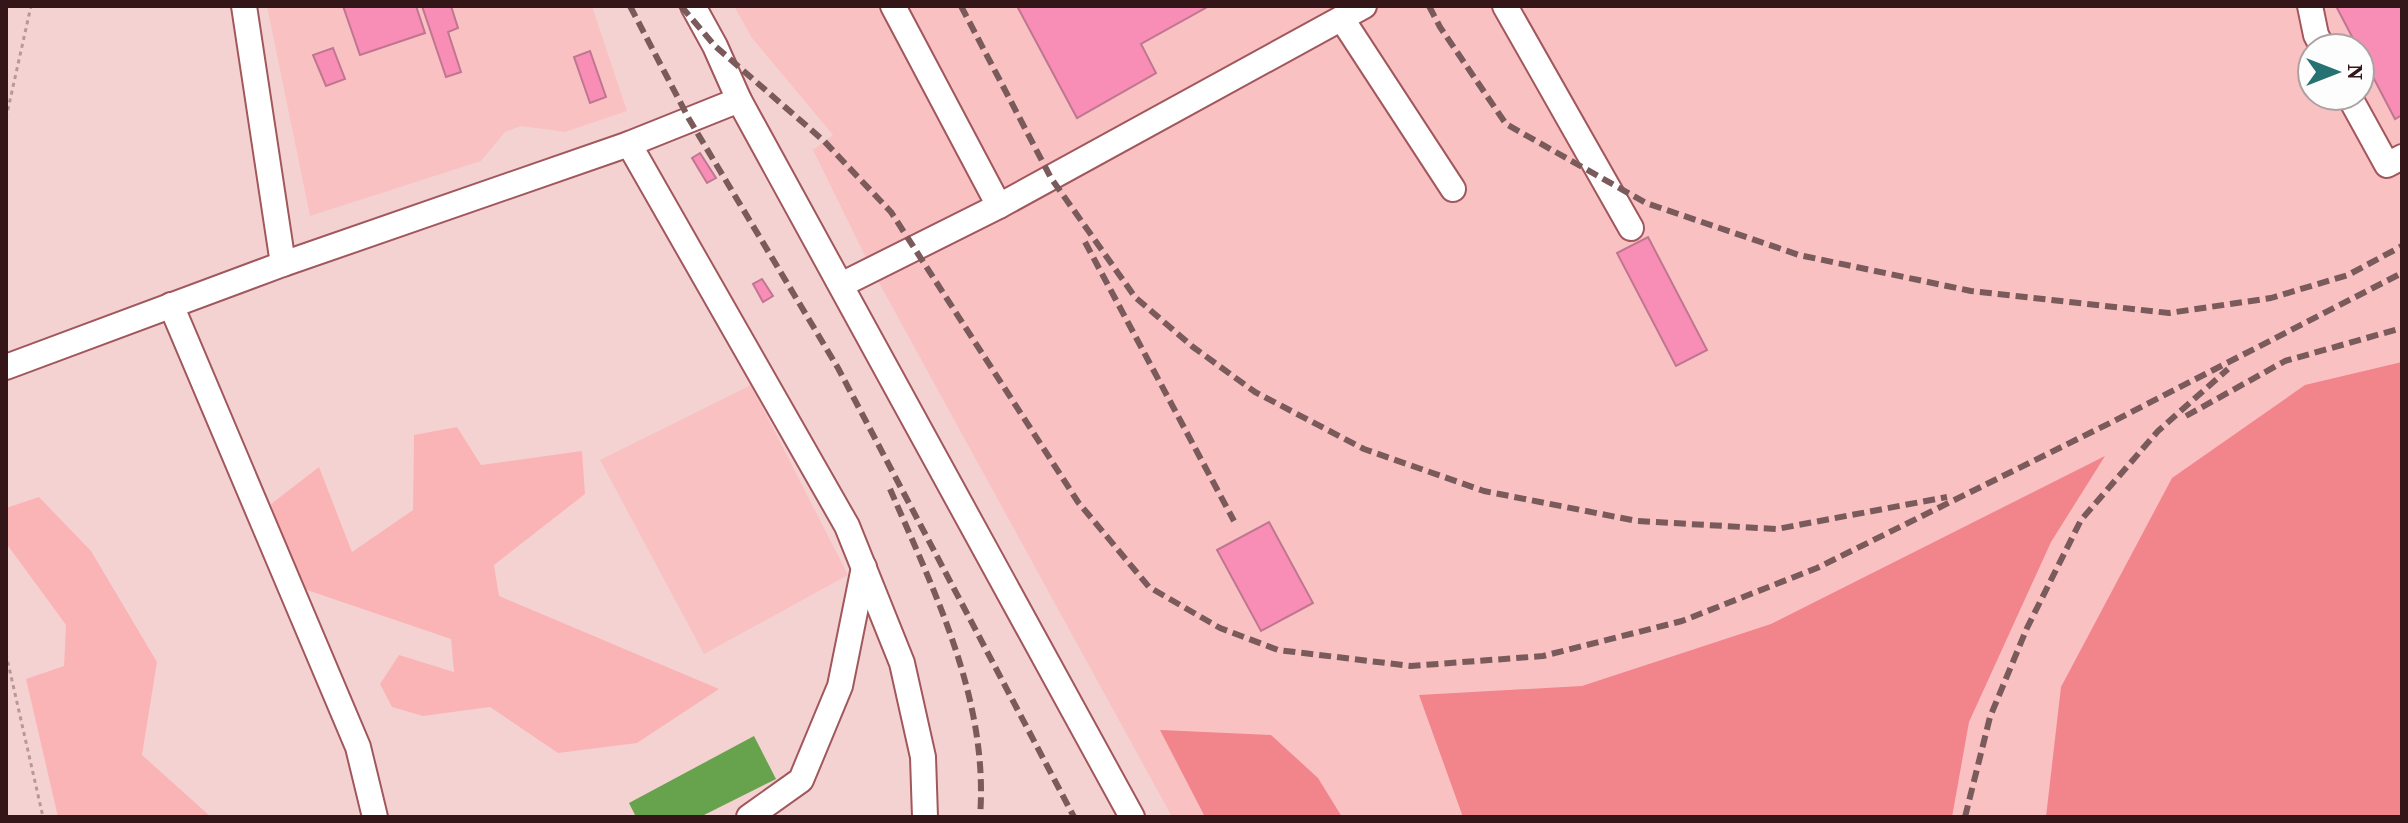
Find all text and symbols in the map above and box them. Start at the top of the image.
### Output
north arrow [2296,32,2376,112]
text: N [2341,64,2371,80]

